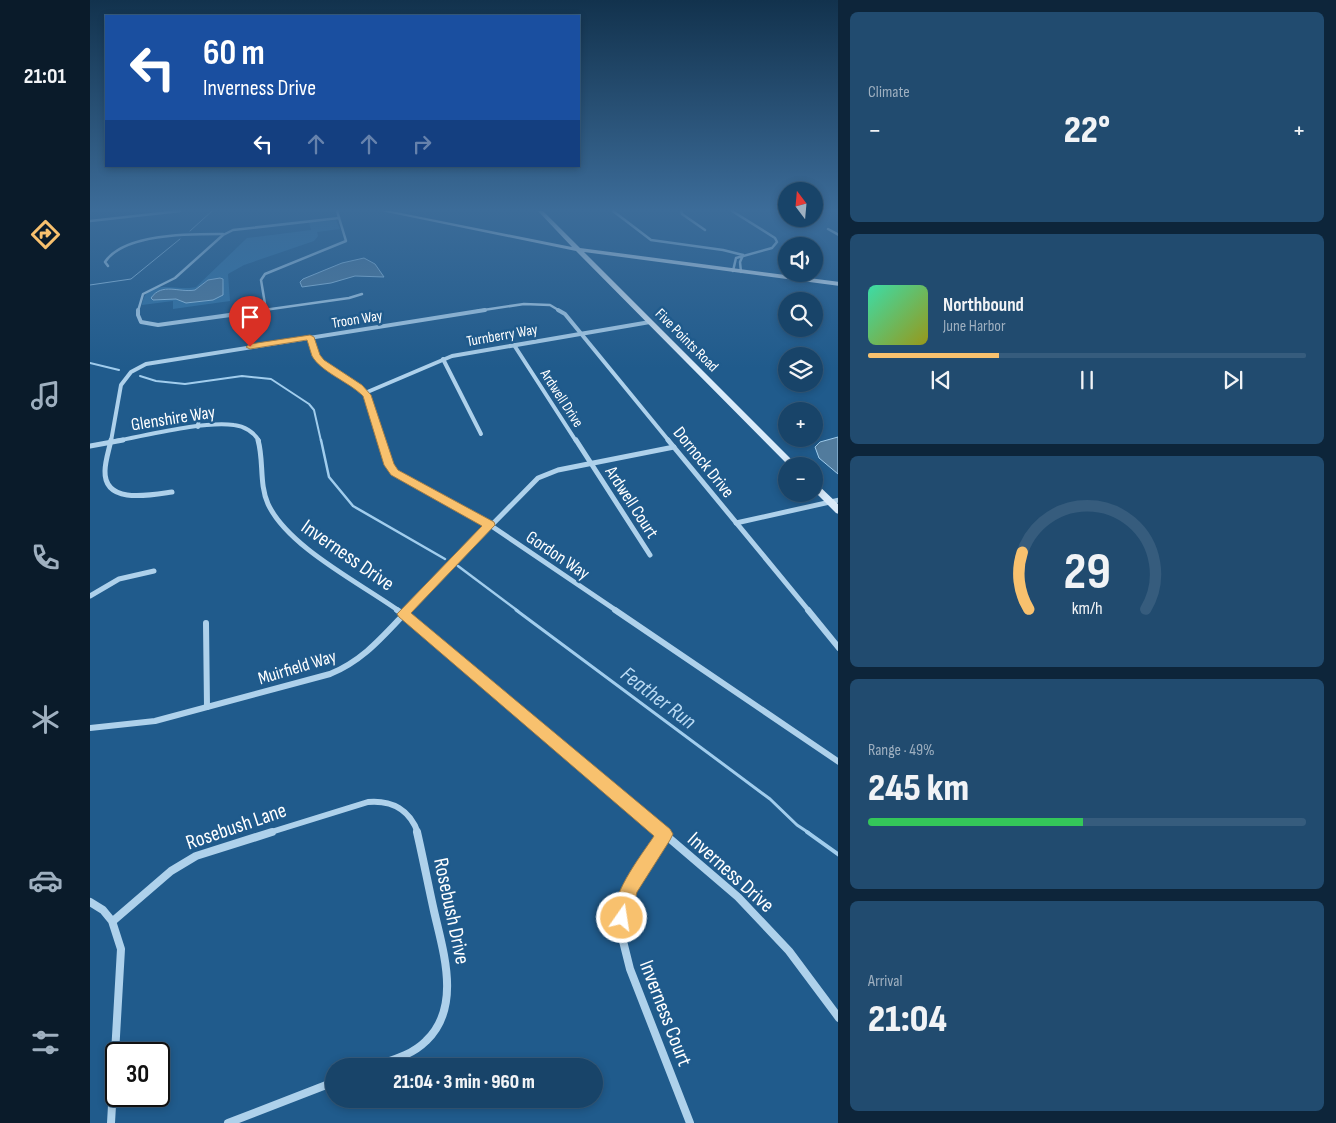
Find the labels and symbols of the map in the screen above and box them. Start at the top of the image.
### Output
north arrow [778,182,822,228]
pin [229,296,271,347]
street label: Five Points Road [651,305,722,376]
street label: Troon Way [330,306,384,333]
street label: Turnberry Way [465,320,539,351]
street label: Ardwell Drive [535,365,587,431]
street label: Glenshire Way [130,401,217,435]
street label: Dornock Drive [669,423,739,502]
street label: Ardwell Court [600,461,663,543]
street label: Inverness Drive [296,514,399,597]
street label: Gordon Way [522,527,593,584]
street label: Muirfield Way [255,646,339,689]
water label: Feather Run [615,661,701,735]
street label: Rosebush Lane [183,798,290,855]
street label: Inverness Drive [682,827,779,918]
street label: Rosebush Drive [428,856,475,967]
position arrow [595,891,647,943]
street label: Inverness Court [634,957,697,1070]
speed limit sign: 30 [105,1042,170,1107]

